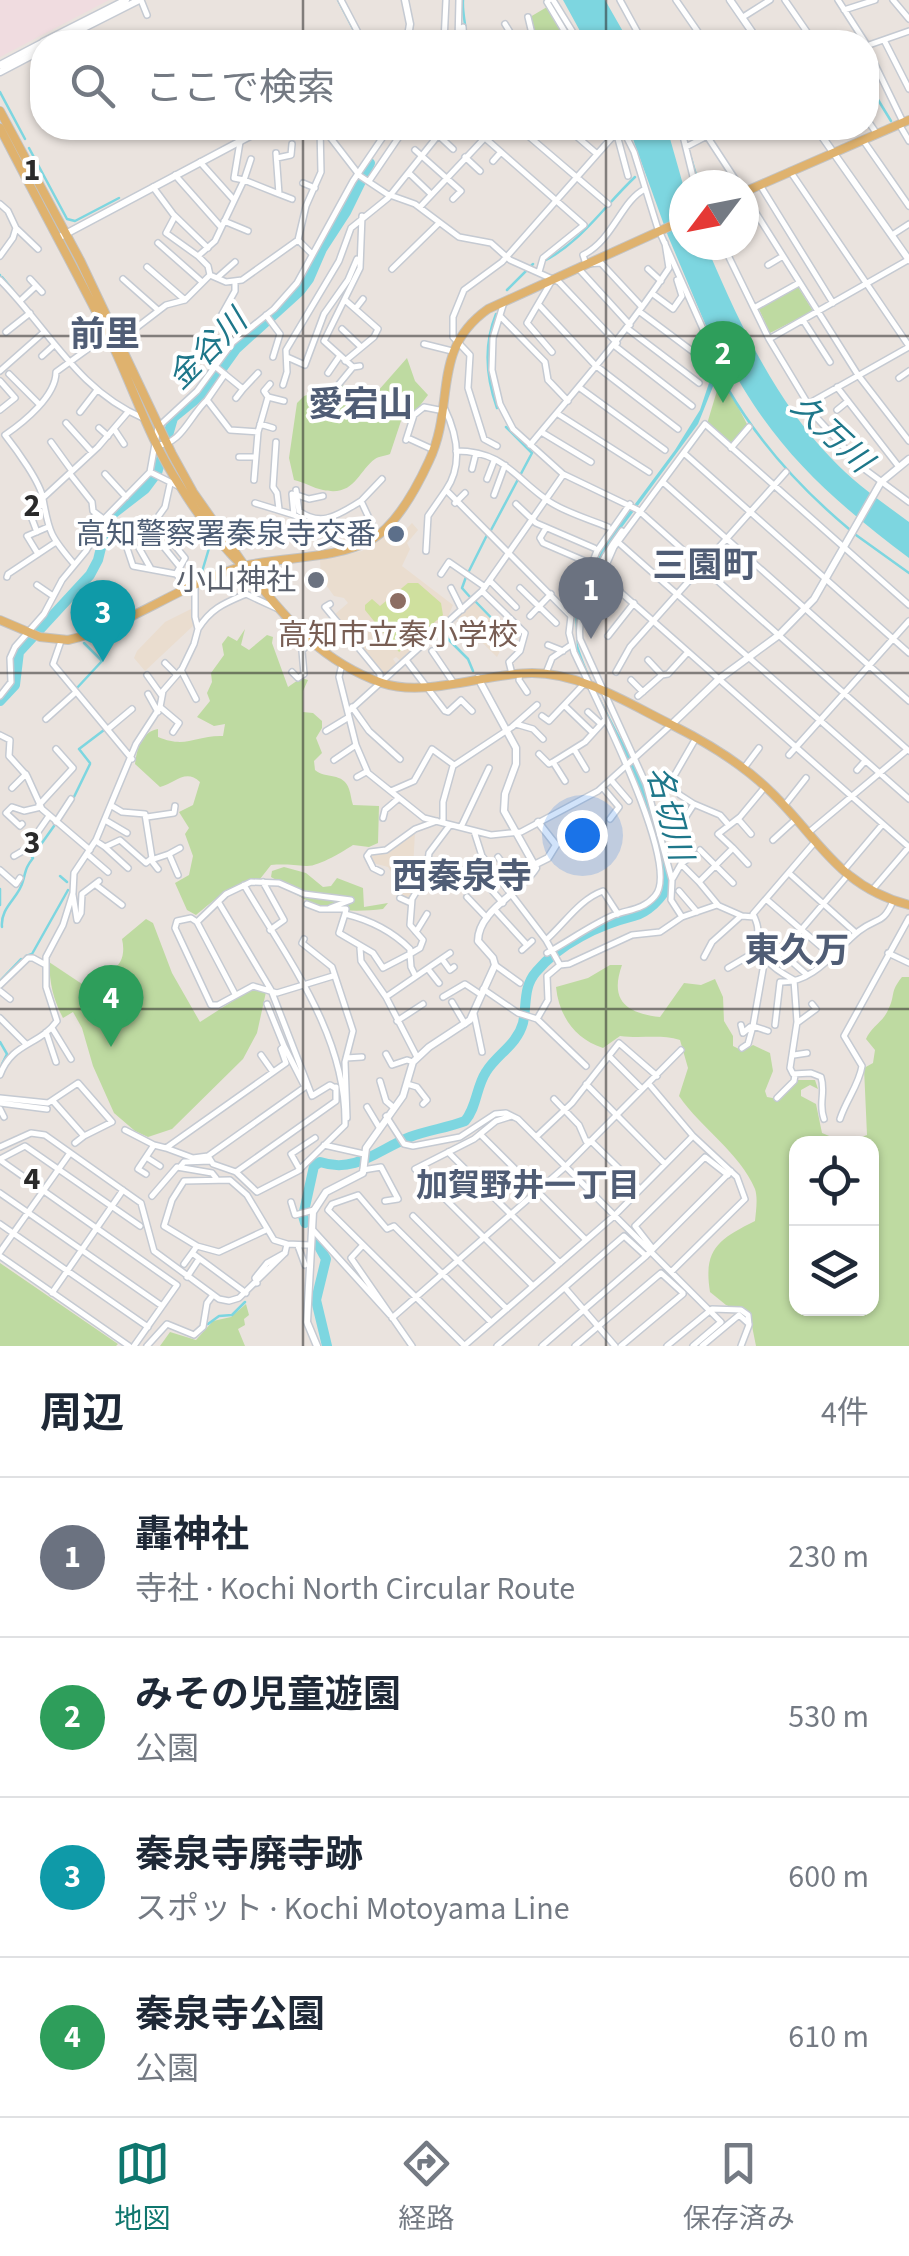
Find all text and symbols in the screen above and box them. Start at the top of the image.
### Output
search box [30,30,879,140]
icon: search [65,58,120,113]
text: ここで検索 [145,61,335,115]
text: 1 [24,147,40,193]
north arrow [669,170,759,260]
water label: 金谷川 [157,297,260,400]
district label: 前里 [70,310,140,360]
pin: 2 [690,320,756,403]
district label: 愛宕山 [308,380,414,430]
water label: 久万川 [781,384,884,485]
text: 2 [24,483,40,529]
place label: 高知警察署秦泉寺交番 [76,513,376,556]
marker: 高知警察署秦泉寺交番 [385,523,407,545]
district label: 三園町 [652,541,758,591]
pin: 1 [558,556,624,639]
place label: 小山神社 [176,559,296,602]
marker: 小山神社 [305,569,327,591]
pin: 3 [70,580,136,662]
marker: 高知市立秦小学校 [387,590,409,612]
place label: 高知市立秦小学校 [278,614,518,657]
water label: 名切川 [634,761,704,868]
your location [557,810,608,861]
text: 3 [24,820,40,866]
district label: 西秦泉寺 [392,852,532,902]
district label: 東久万 [744,926,850,976]
pin: 4 [78,964,144,1047]
map controls [789,1136,879,1316]
button: locate [789,1136,879,1226]
text: 4 [24,1156,41,1202]
district label: 加賀野井一丁目 [416,1163,640,1209]
button: layers [789,1226,879,1316]
text: 周辺 [40,1384,124,1444]
text: 4件 [821,1390,869,1436]
text: 轟神社 [135,1508,249,1562]
text: 1 [64,1534,81,1580]
text: 230 m [788,1534,869,1580]
text: 寺社 · Kochi North Circular Route [135,1566,575,1612]
text: みその児童遊園 [135,1668,401,1722]
text: 2 [64,1694,81,1740]
text: 530 m [788,1694,869,1740]
text: 公園 [135,1726,199,1772]
text: 秦泉寺廃寺跡 [135,1828,363,1882]
text: 3 [64,1854,81,1900]
text: 600 m [788,1854,869,1900]
text: スポット · Kochi Motoyama Line [135,1886,570,1932]
text: 秦泉寺公園 [135,1988,325,2042]
text: 4 [64,2014,81,2060]
text: 610 m [788,2014,869,2060]
text: 公園 [135,2046,199,2092]
tab: 地図 [114,2136,170,2239]
tab: 経路 [398,2136,455,2239]
tab: 保存済み [683,2136,795,2239]

